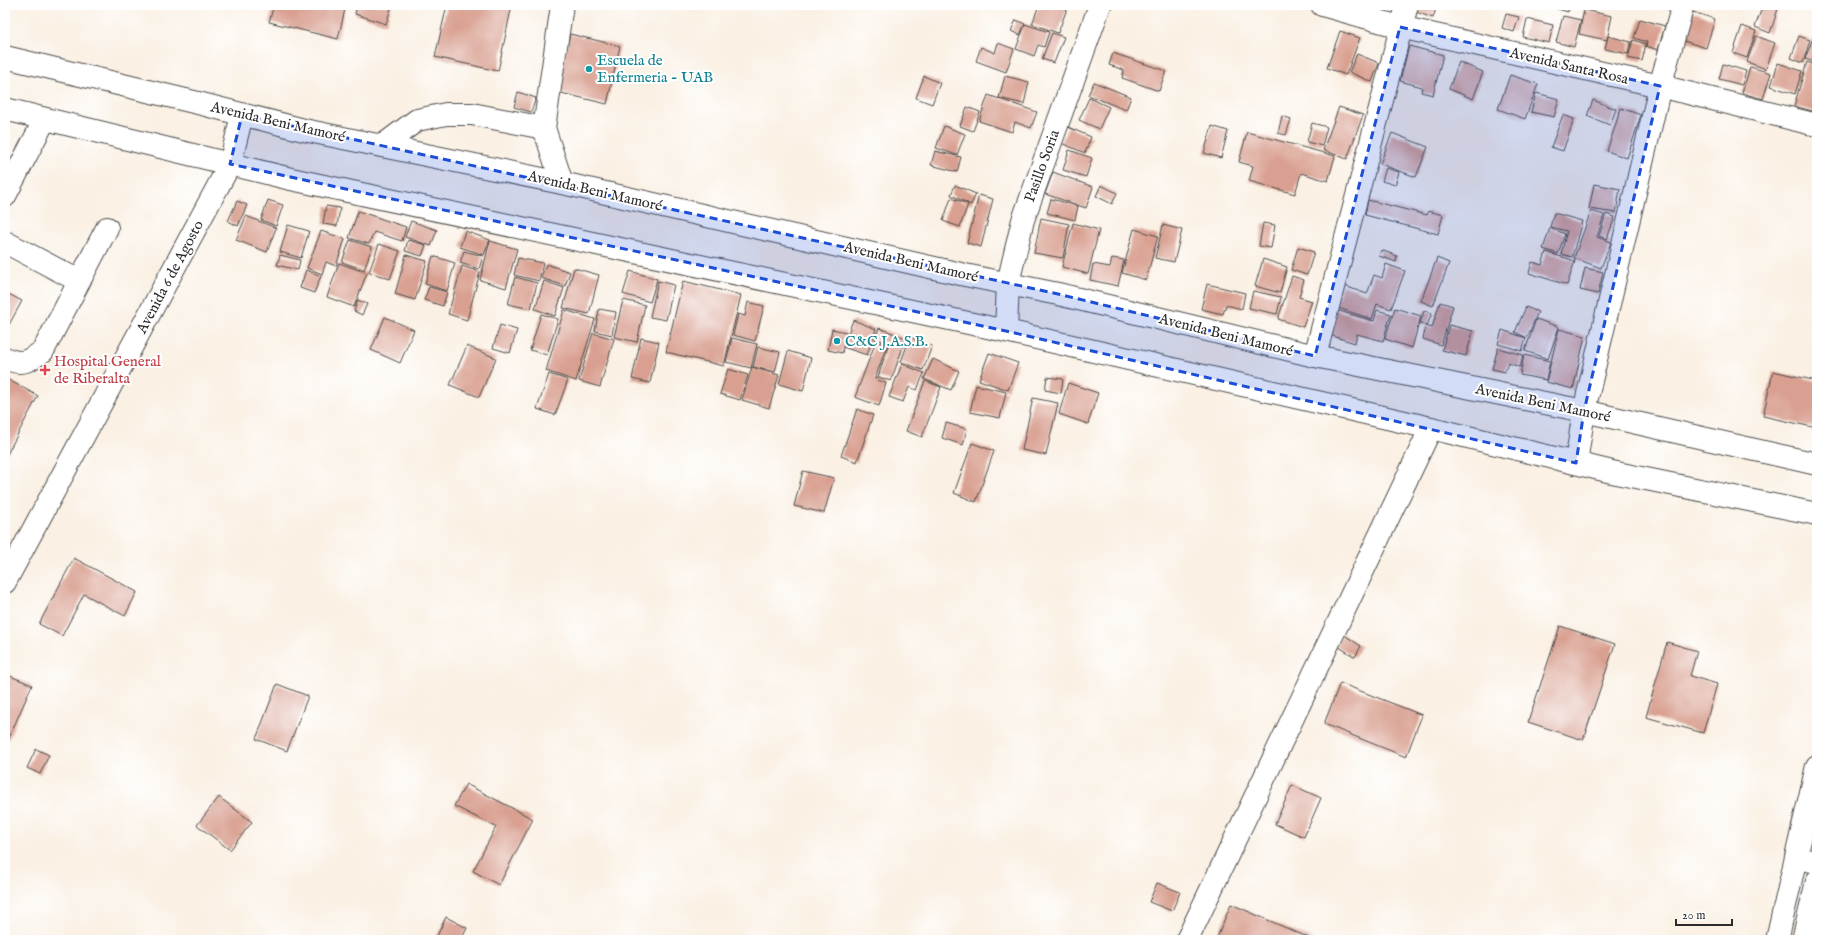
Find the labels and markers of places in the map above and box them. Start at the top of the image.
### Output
place label: Escuela de Enfermeria - UAB [597,51,713,87]
marker: Escuela de Enfermeria - UAB [584,64,594,74]
place label: C&C J.A.S.B. [845,332,928,351]
marker: C&C J.A.S.B. [832,336,842,346]
place label: Hospital General de Riberalta [54,352,162,388]
marker: Hospital General de Riberalta [39,364,51,376]

